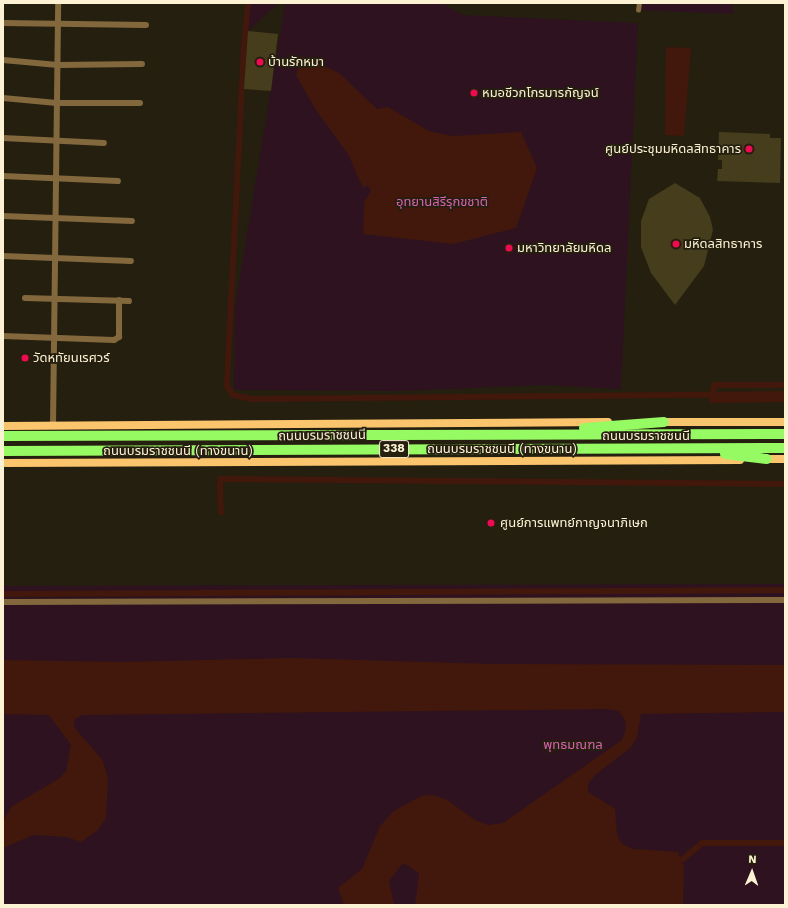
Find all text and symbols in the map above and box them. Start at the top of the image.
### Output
place label: บ้านรักหมา [268,54,324,70]
marker: บ้านรักหมา [255,57,265,67]
place label: หมอชีวกโกรมารกัญจน์ [482,85,599,101]
marker: หมอชีวกโกรมารกัญจน์ [469,88,479,98]
place label: ศูนย์ประชุมมหิดลสิทธาคาร [605,141,741,157]
marker: ศูนย์ประชุมมหิดลสิทธาคาร [744,144,754,154]
park label: อุทยานสิรีรุกขชาติ [396,194,488,210]
place label: มหิดลสิทธาคาร [684,236,762,252]
marker: มหิดลสิทธาคาร [671,239,681,249]
place label: มหาวิทยาลัยมหิดล [517,240,611,256]
marker: มหาวิทยาลัยมหิดล [504,243,514,253]
place label: วัดหทัยนเรศวร์ [33,350,110,366]
marker: วัดหทัยนเรศวร์ [20,353,30,363]
street label: ถนนบรมราชชนนี [278,427,366,445]
street label: ถนนบรมราชชนนี [602,428,690,444]
road number: 338 [379,439,409,459]
street label: ถนนบรมราชชนนี (ทางขนาน) [427,441,577,457]
street label: ถนนบรมราชชนนี (ทางขนาน) [103,443,253,459]
place label: ศูนย์การแพทย์กาญจนาภิเษก [500,515,648,531]
marker: ศูนย์การแพทย์กาญจนาภิเษก [485,517,497,529]
park label: พุทธมณฑล [543,737,603,753]
north arrow [732,852,772,892]
text: N [748,853,757,866]

